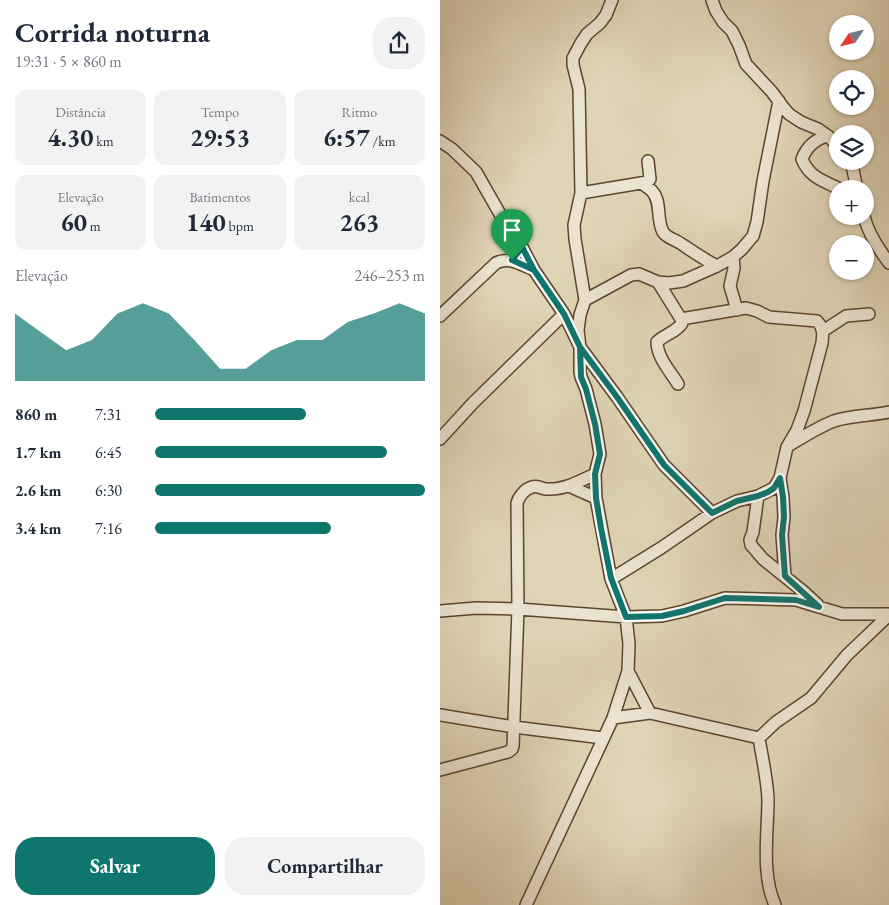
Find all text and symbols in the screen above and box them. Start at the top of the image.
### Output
text: Corrida noturna [15,14,210,50]
north arrow [829,15,874,60]
map controls [829,15,874,280]
button: share [373,17,425,69]
text: 19:31 · 5 × 860 m [15,51,122,72]
button: locate [829,70,874,115]
text: Distância [55,103,106,121]
text: Tempo [201,103,239,121]
text: Ritmo [342,103,377,121]
text: 4.30 [48,121,93,153]
text: 29:53 [190,121,250,153]
text: 6:57 [323,121,370,153]
button: layers [829,125,874,170]
text: km [93,132,114,150]
text: /km [370,132,396,150]
button: + [829,180,874,225]
text: Elevação [58,188,104,206]
text: Batimentos [189,188,251,206]
text: kcal [349,188,370,206]
text: 60 [61,206,87,238]
text: 140 [186,206,226,238]
text: 263 [339,206,379,238]
pin [491,209,533,260]
icon: arrive [498,216,526,244]
text: m [87,217,101,235]
text: bpm [226,217,254,235]
button: − [829,235,874,280]
text: Elevação [15,265,68,286]
text: 246–253 m [354,265,425,286]
text: 860 m [15,404,57,425]
text: 7:31 [95,404,122,425]
text: 1.7 km [15,442,61,463]
text: 6:45 [95,442,122,463]
text: 2.6 km [15,480,61,501]
text: 6:30 [95,480,122,501]
text: 3.4 km [15,518,61,539]
text: 7:16 [95,518,122,539]
button: Salvar [15,837,215,895]
button: Compartilhar [225,837,425,895]

